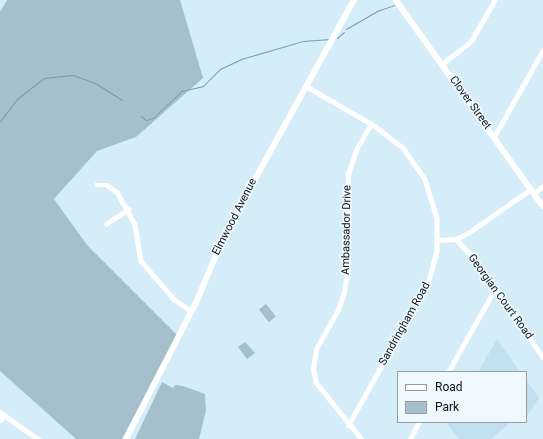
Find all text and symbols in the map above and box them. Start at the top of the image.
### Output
street label: Clover Street [446,74,494,132]
street label: Elmwood Avenue [210,176,260,258]
street label: Ambassador Drive [340,185,354,275]
street label: Georgian Court Road [465,252,535,342]
street label: Sandringham Road [377,280,433,368]
legend [397,371,527,423]
text: Road [435,380,463,394]
text: Park [435,400,459,414]

